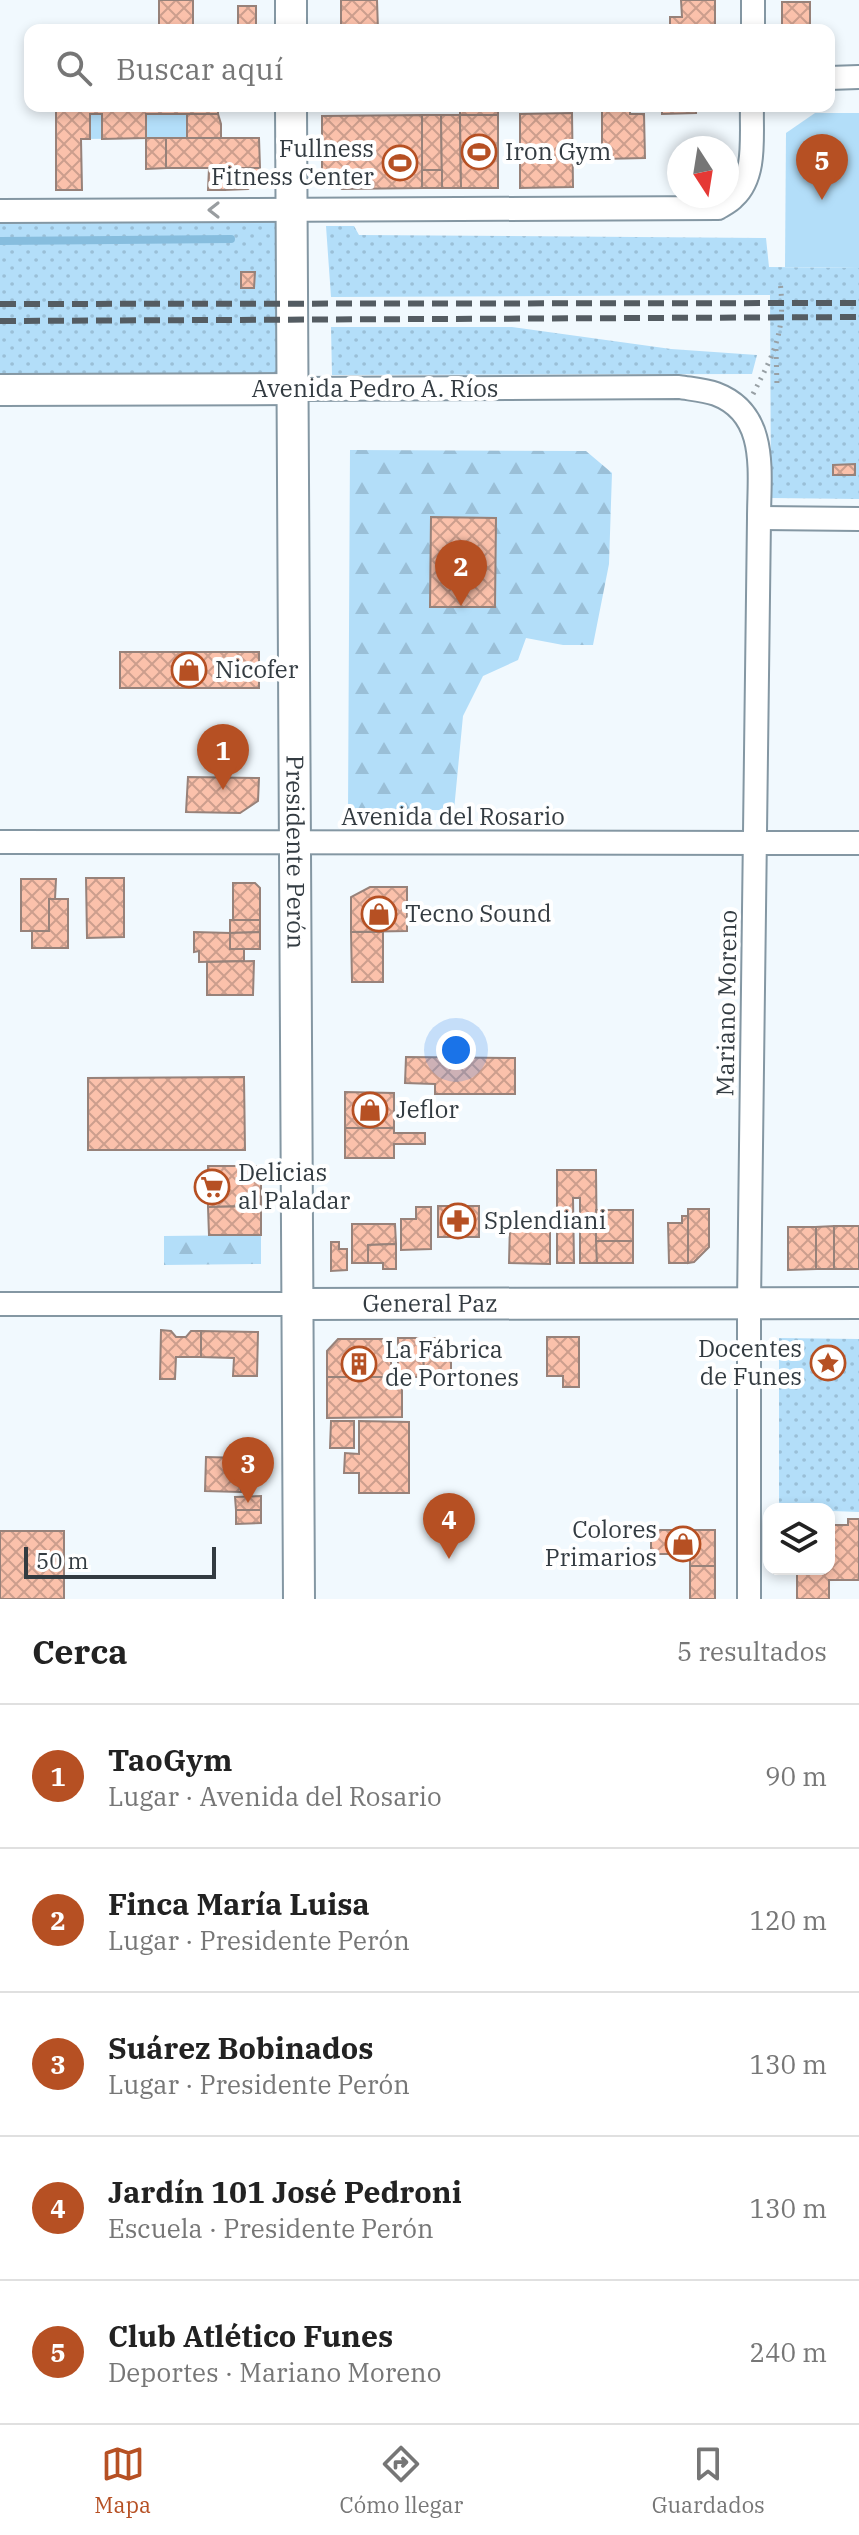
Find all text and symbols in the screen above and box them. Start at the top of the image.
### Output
search box [24,24,835,112]
icon: search [52,46,96,90]
text: Buscar aquí [116,49,283,88]
place label: Fullness Fitness Center [211,132,374,192]
sports icon: Iron Gym [460,133,498,171]
pin: 5 [796,134,848,200]
place label: Iron Gym [505,135,611,167]
north arrow [667,136,739,208]
sports icon: Fullness Fitness Center [381,144,419,182]
one-way arrow [207,201,220,219]
street label: Avenida Pedro A. Ríos [251,372,499,404]
pin: 2 [435,540,487,606]
shop icon: Nicofer [170,651,208,689]
place label: Nicofer [215,653,299,685]
pin: 1 [197,724,249,790]
street label: Presidente Perón [279,755,313,949]
street label: Avenida del Rosario [341,800,565,832]
shop icon: Tecno Sound [360,895,398,933]
place label: Tecno Sound [405,897,552,929]
street label: Mariano Moreno [708,909,744,1097]
your location [436,1030,476,1070]
shop icon: Jeflor [351,1091,389,1129]
place label: Jeflor [396,1093,459,1125]
place label: Delicias al Paladar [238,1156,351,1216]
supermarket icon: Delicias al Paladar [193,1168,231,1206]
pharmacy icon: Splendiani [439,1202,477,1240]
place label: Splendiani [484,1204,606,1236]
street label: General Paz [363,1287,497,1319]
place label: Docentes de Funes [698,1332,802,1392]
place label: La Fábrica de Portones [385,1333,519,1393]
place icon: Docentes de Funes [809,1344,847,1382]
building icon: La Fábrica de Portones [340,1345,378,1383]
pin: 3 [222,1437,274,1503]
pin: 4 [423,1493,475,1559]
map controls [763,1503,835,1575]
button: layers [763,1503,835,1575]
place label: Colores Primarios [545,1513,657,1573]
shop icon: Colores Primarios [664,1525,702,1563]
scale bar [24,1543,216,1579]
text: 50 m [36,1546,88,1575]
text: Cerca [32,1629,128,1673]
text: 5 resultados [677,1634,827,1668]
text: TaoGym [108,1740,232,1779]
text: 1 [50,1759,66,1793]
text: 90 m [765,1759,827,1793]
text: Lugar · Avenida del Rosario [108,1779,442,1813]
text: Finca María Luisa [108,1884,370,1923]
text: 2 [50,1903,66,1937]
text: 120 m [749,1903,827,1937]
text: Lugar · Presidente Perón [108,1923,410,1957]
text: Suárez Bobinados [108,2028,374,2067]
text: 3 [50,2047,66,2081]
text: 130 m [749,2047,827,2081]
text: Lugar · Presidente Perón [108,2067,410,2101]
text: Jardín 101 José Pedroni [108,2172,462,2211]
text: 4 [50,2191,66,2225]
text: 130 m [749,2191,827,2225]
text: Escuela · Presidente Perón [108,2211,434,2245]
text: Club Atlético Funes [108,2316,393,2355]
text: 5 [50,2335,66,2369]
text: 240 m [749,2335,827,2369]
text: Deportes · Mariano Moreno [108,2355,441,2389]
tab: Mapa [94,2442,151,2519]
tab: Cómo llegar [340,2442,463,2519]
tab: Guardados [652,2442,765,2519]

